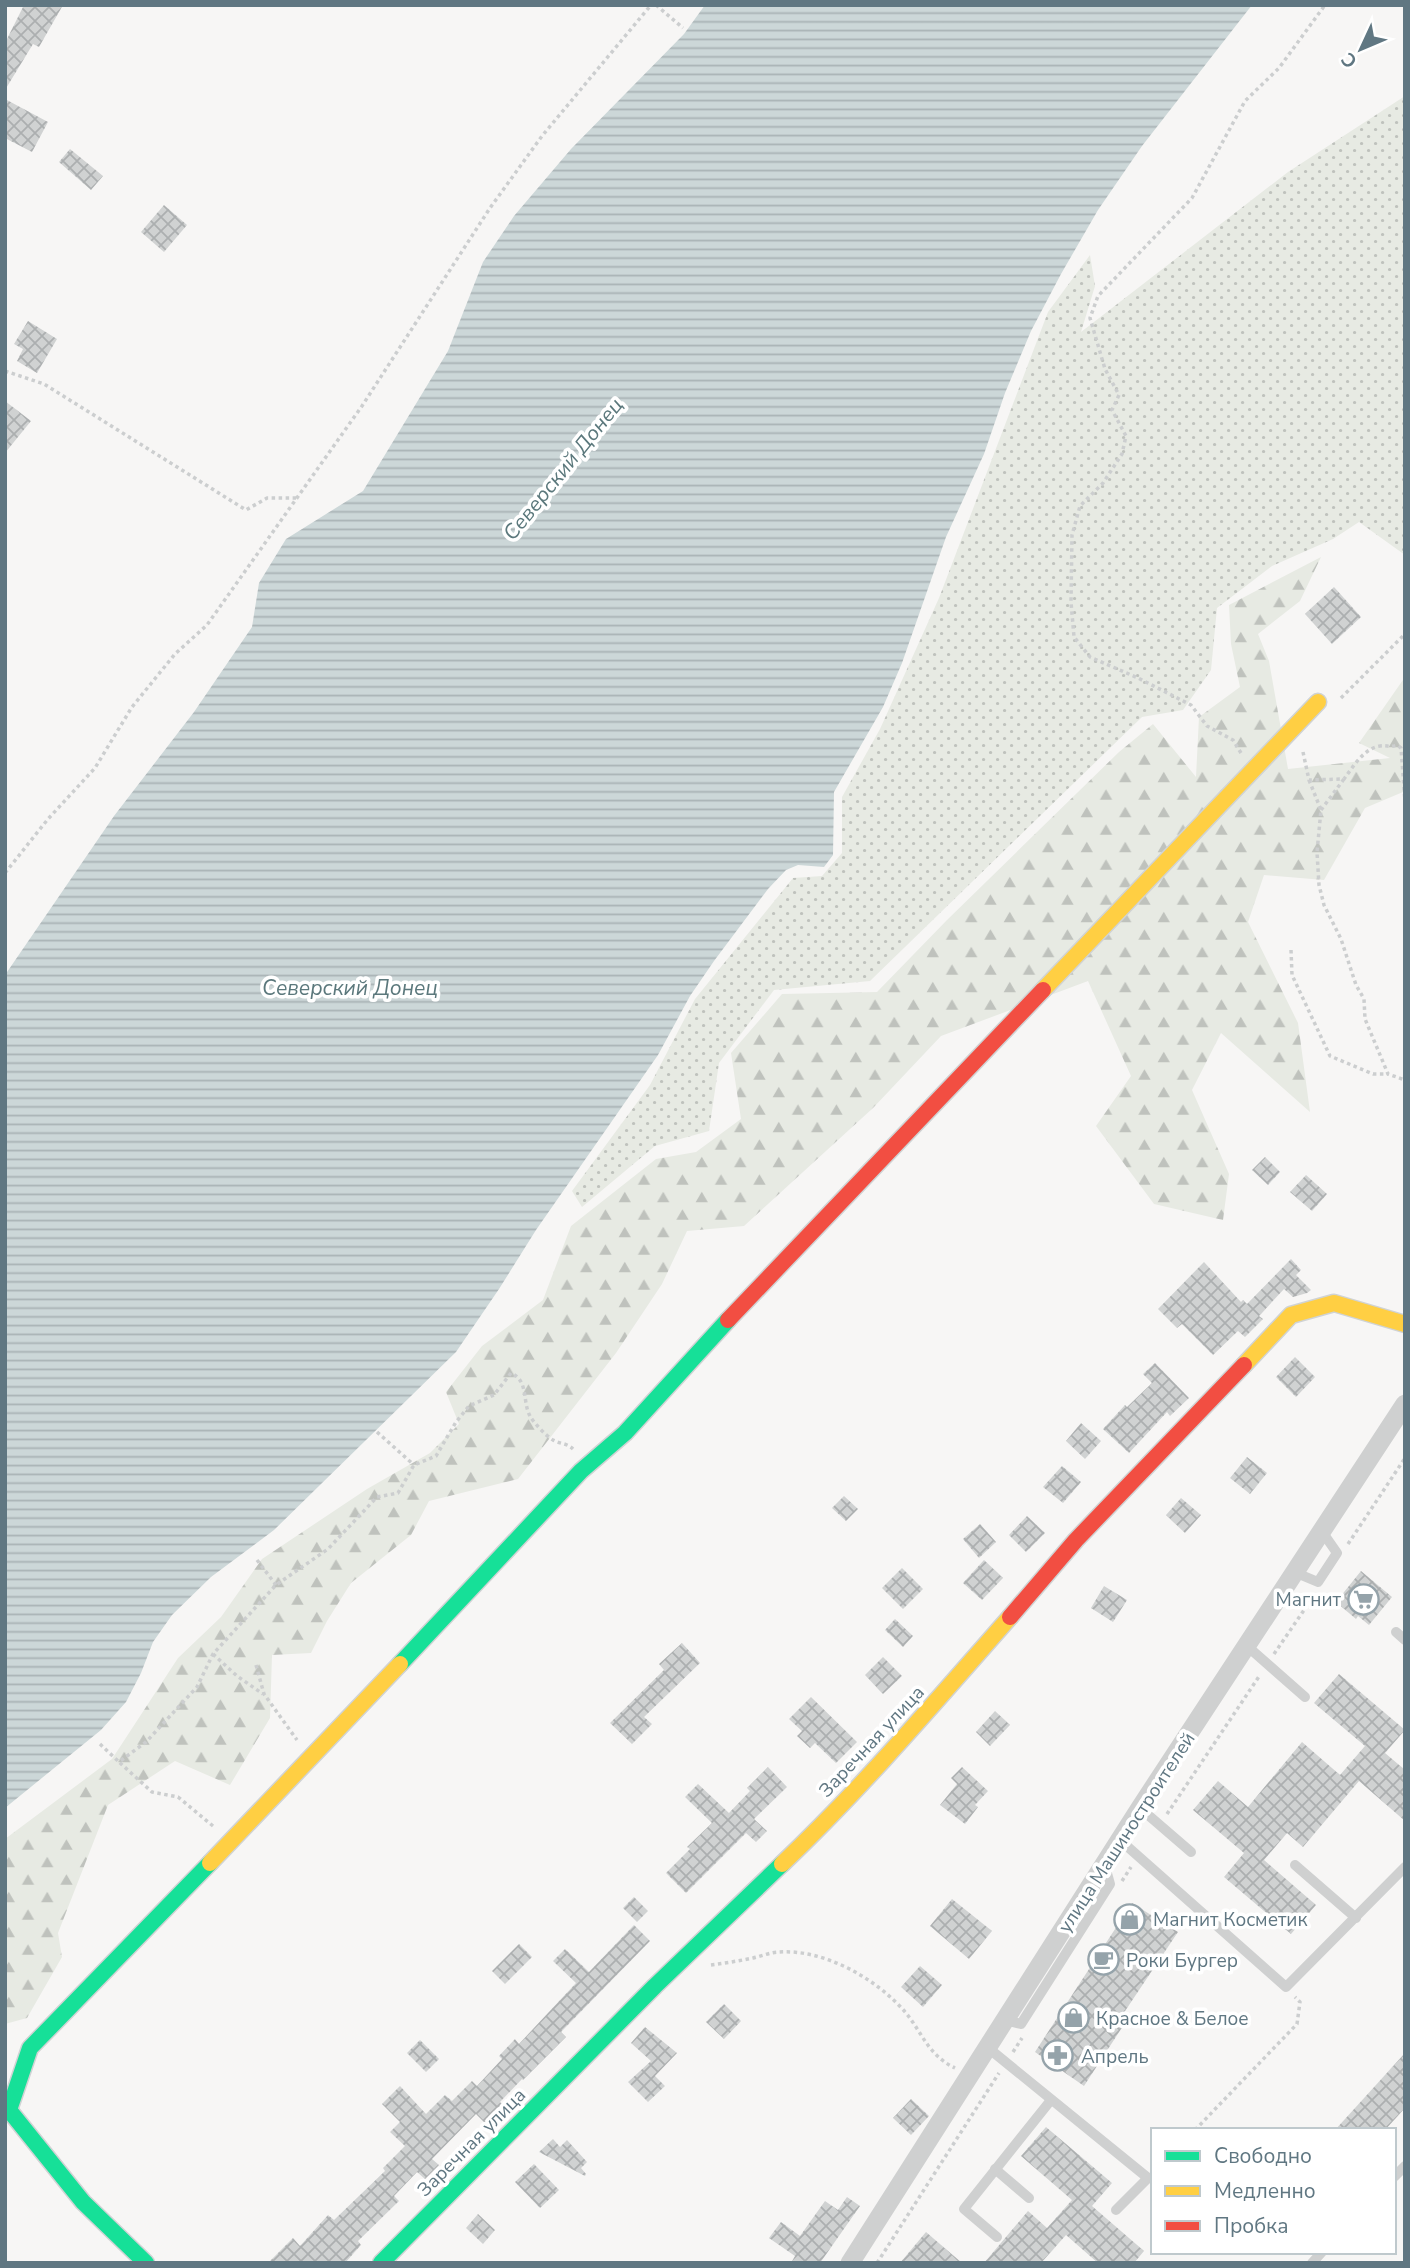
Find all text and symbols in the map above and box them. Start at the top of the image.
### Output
north arrow [1326,14,1396,84]
text: С [1336,46,1363,74]
water label: Северский Донец [497,392,629,546]
water label: Северский Донец [262,974,438,1002]
supermarket icon: Магнит [1347,1582,1381,1616]
place label: Магнит [1276,1587,1342,1613]
street label: Заречная улица [813,1680,930,1803]
street label: улица Машиностроителей [1052,1727,1201,1938]
shop icon: Магнит Косметик [1113,1902,1147,1936]
place label: Магнит Косметик [1153,1907,1307,1933]
cafe icon: Роки Бургер [1086,1943,1120,1977]
place label: Роки Бургер [1126,1948,1238,1974]
shop icon: Красное & Белое [1056,2001,1090,2035]
place label: Красное & Белое [1096,2006,1249,2032]
pharmacy icon: Апрель [1041,2039,1075,2073]
place label: Апрель [1081,2044,1149,2070]
street label: Заречная улица [412,2083,532,2203]
legend [1151,2128,1396,2254]
text: Свободно [1214,2142,1312,2170]
text: Медленно [1214,2177,1316,2205]
text: Пробка [1214,2212,1288,2240]

